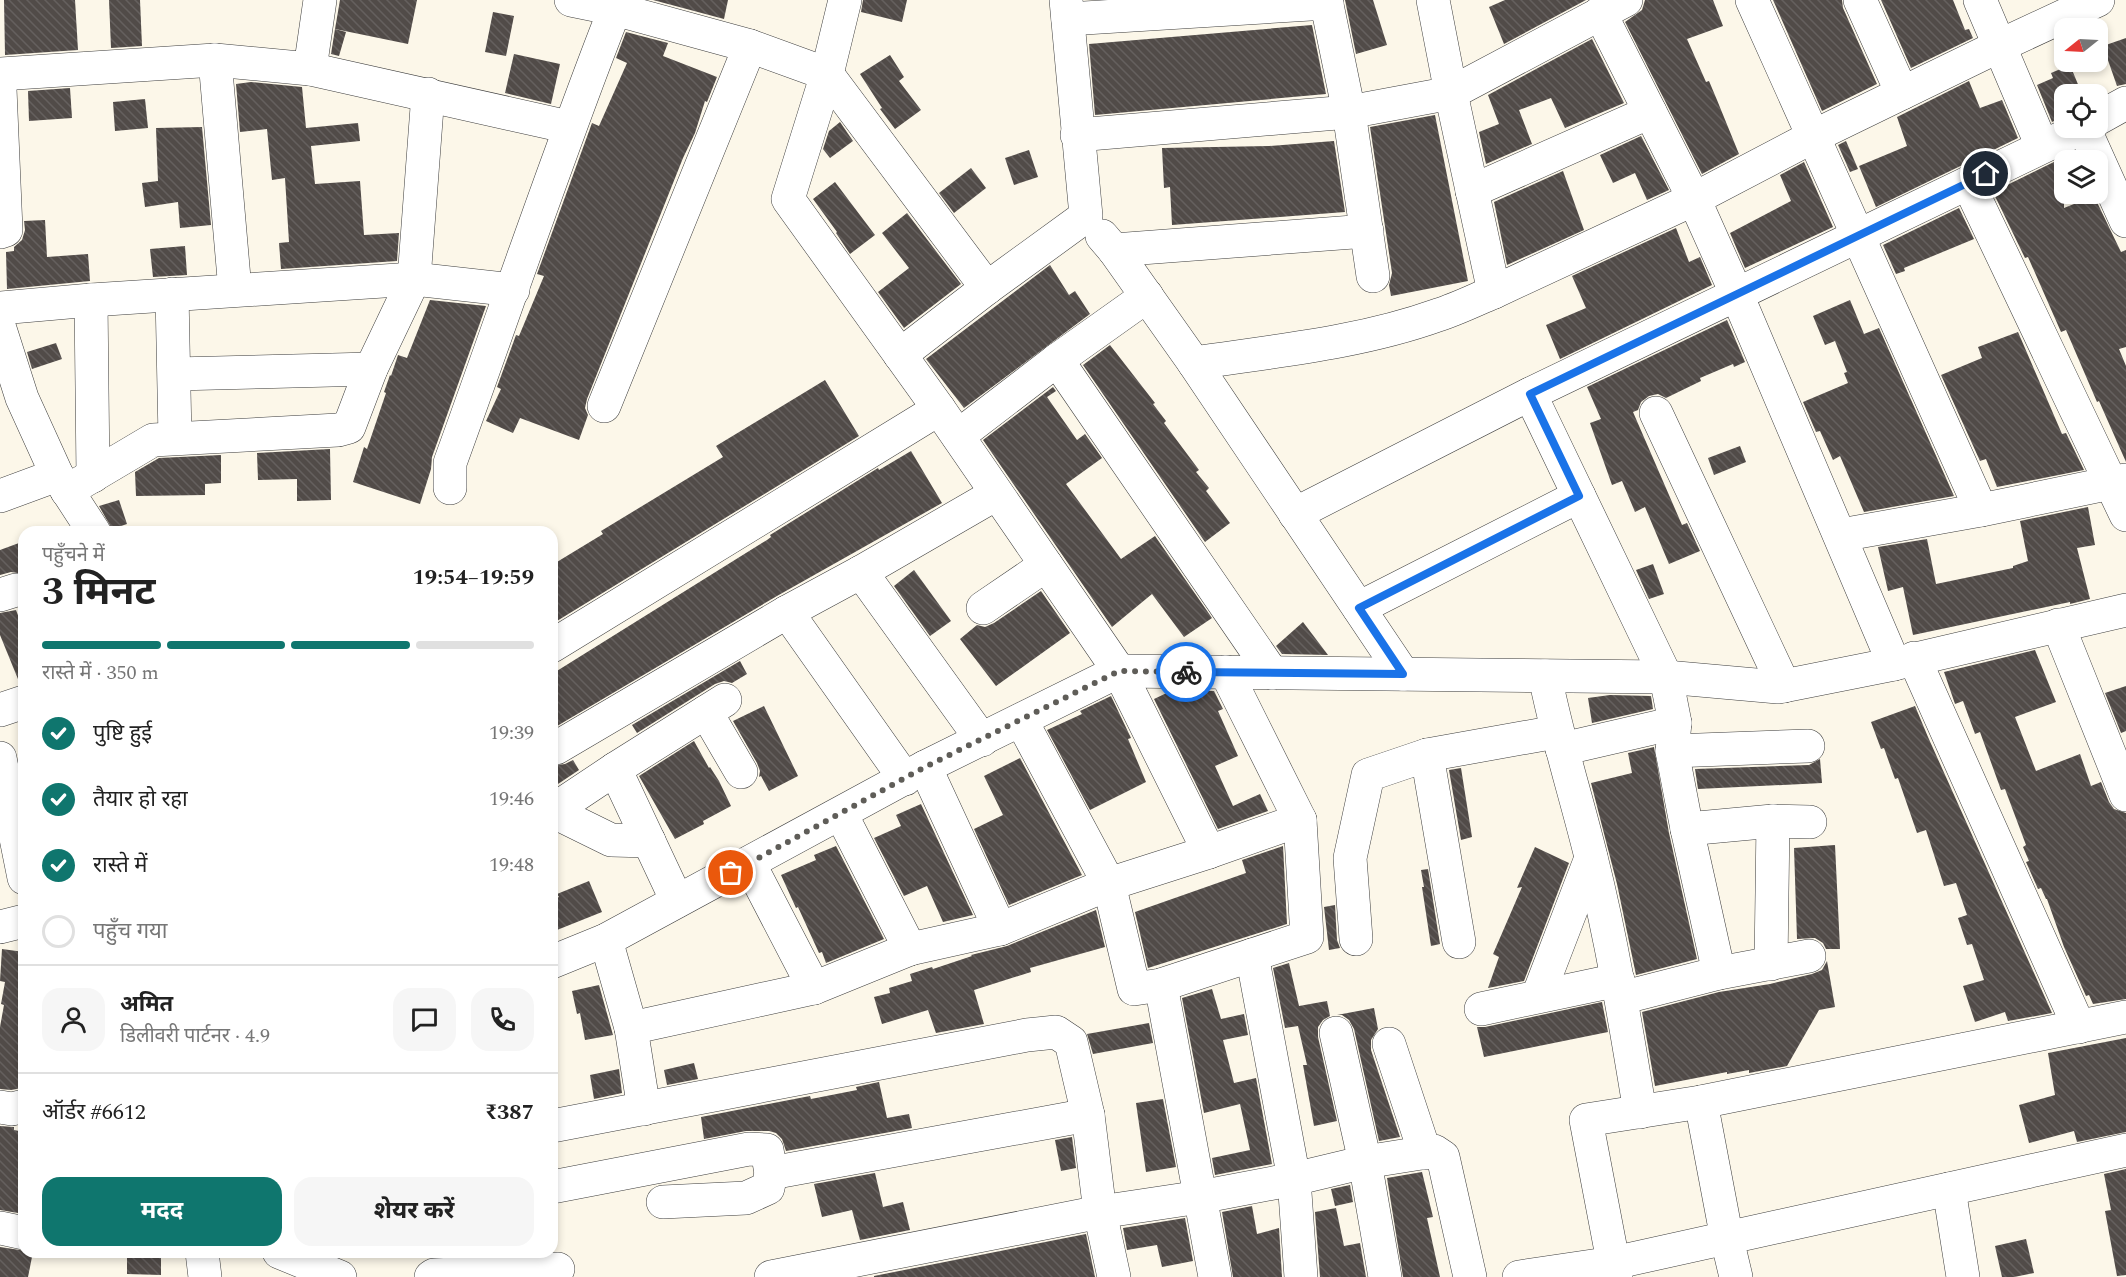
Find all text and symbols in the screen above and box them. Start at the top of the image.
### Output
north arrow [2054,18,2108,72]
map controls [2054,18,2108,204]
button: locate [2054,84,2108,138]
pin [1960,148,2011,199]
button: layers [2054,150,2108,204]
icon: home [1969,157,2002,190]
text: पहुँचने में [42,540,105,570]
text: 19:54–19:59 [412,561,534,594]
text: 3 मिनट [42,563,156,622]
courier [1156,642,1216,702]
icon: bike [1170,656,1203,689]
text: रास्ते में · 350 m [42,658,159,688]
icon: check [42,717,75,750]
text: पुष्टि हुई [93,717,152,750]
text: 19:39 [489,718,534,748]
icon: check [42,783,75,816]
text: तैयार हो रहा [93,783,188,816]
text: 19:46 [489,784,534,814]
pin [705,847,756,898]
icon: check [42,849,75,882]
text: रास्ते में [93,849,147,882]
text: 19:48 [489,850,534,880]
icon: bag [714,856,747,889]
text: पहुँच गया [93,915,168,948]
button: person [42,988,105,1051]
text: अमित [120,988,173,1021]
button: chat [393,988,456,1051]
button: phone [471,988,534,1051]
text: डिलीवरी पार्टनर · 4.9 [120,1021,270,1051]
text: ऑर्डर #6612 [42,1096,146,1129]
text: ₹387 [485,1096,534,1129]
button: मदद [42,1177,282,1246]
button: शेयर करें [294,1177,534,1246]

